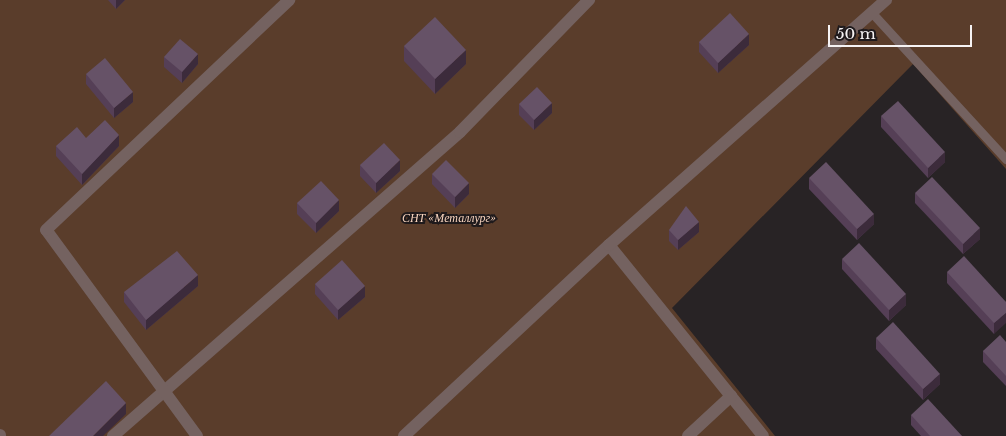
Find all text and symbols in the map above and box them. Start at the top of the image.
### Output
scale bar [831,15,975,47]
text: 50 m [836,24,876,43]
park label: СНТ «Металлург» [402,211,496,225]

